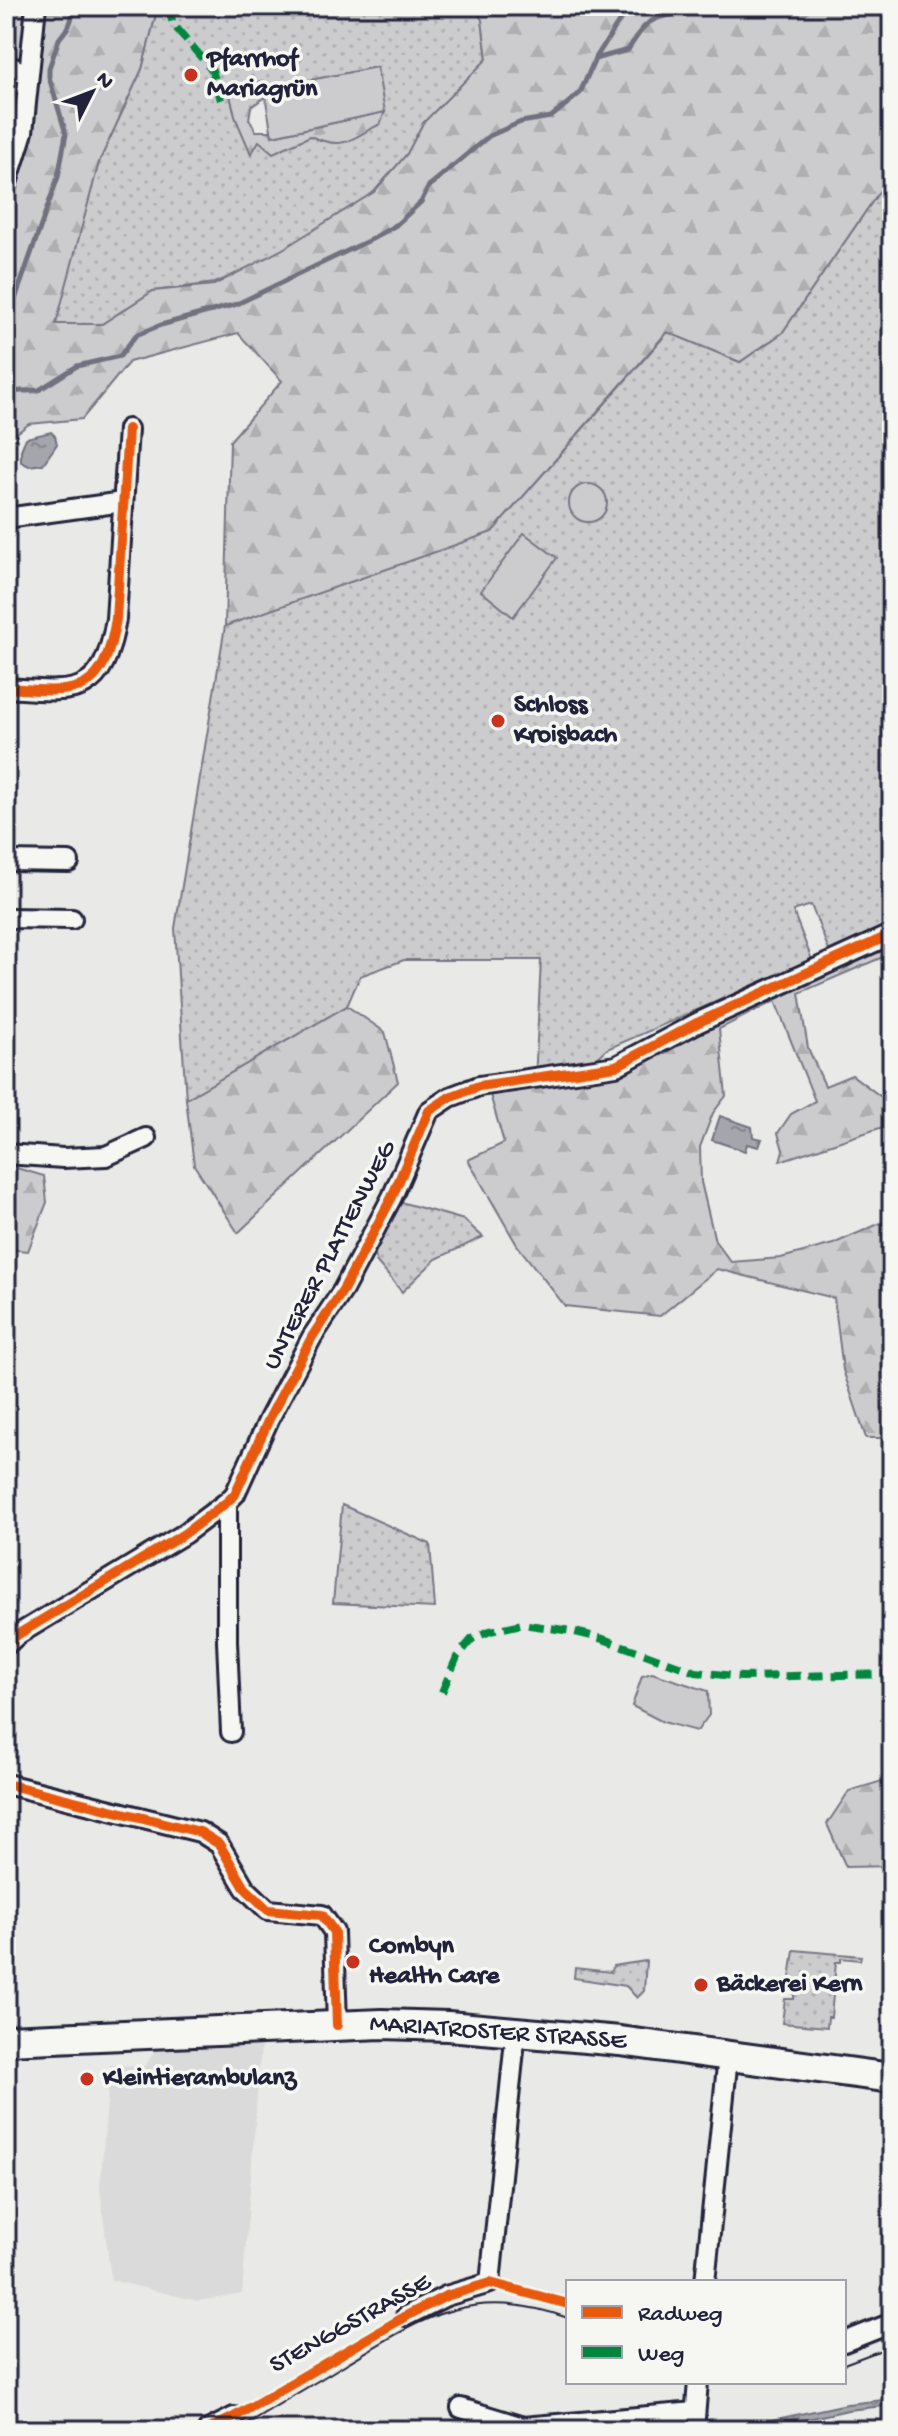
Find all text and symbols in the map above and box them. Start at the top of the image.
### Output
place label: Pfarrhof Mariagrün [205,45,318,106]
north arrow [52,52,132,132]
marker: Pfarrhof Mariagrün [182,66,200,84]
text: N [89,67,118,95]
place label: Schloss Kroisbach [513,691,617,752]
marker: Schloss Kroisbach [489,712,507,730]
street label: UNTERER PLATTENWEG [257,1135,405,1376]
place label: Combyn Health Care [369,1932,501,1993]
marker: Combyn Health Care [344,1953,362,1971]
place label: Bäckerei Kern [716,1970,863,2001]
marker: Bäckerei Kern [692,1976,710,1994]
street label: MARIATROSTER STRASSE [369,2010,628,2058]
place label: Kleintierambulanz [102,2064,298,2095]
marker: Kleintierambulanz [78,2070,96,2088]
street label: STENGGSTRASSE [265,2268,438,2382]
legend [566,2280,846,2384]
text: Radweg [638,2301,723,2330]
text: Weg [638,2341,684,2370]

